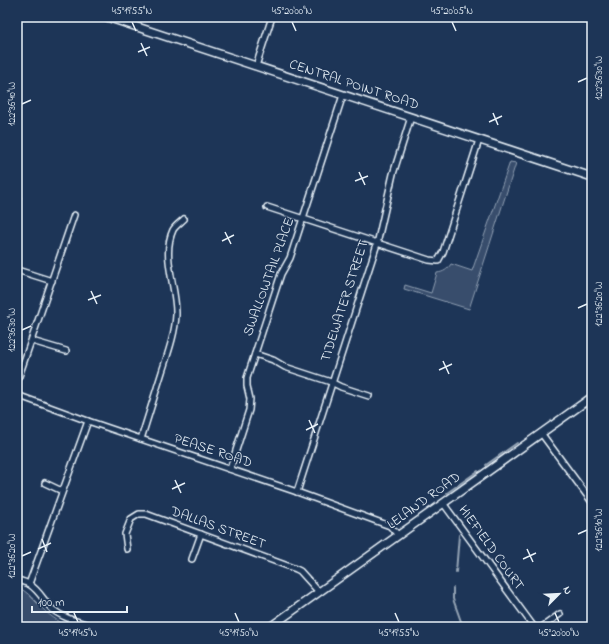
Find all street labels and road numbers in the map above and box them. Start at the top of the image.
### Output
street label: CENTRAL POINT ROAD [286,54,422,116]
street label: SWALLOWTAIL PLACE [238,215,300,339]
street label: TIDEWATER STREET [315,237,375,365]
street label: PEASE ROAD [171,428,255,474]
street label: LELAND ROAD [383,467,465,535]
street label: DALLAS STREET [166,501,269,555]
street label: HIEFIELD COURT [453,501,529,595]

